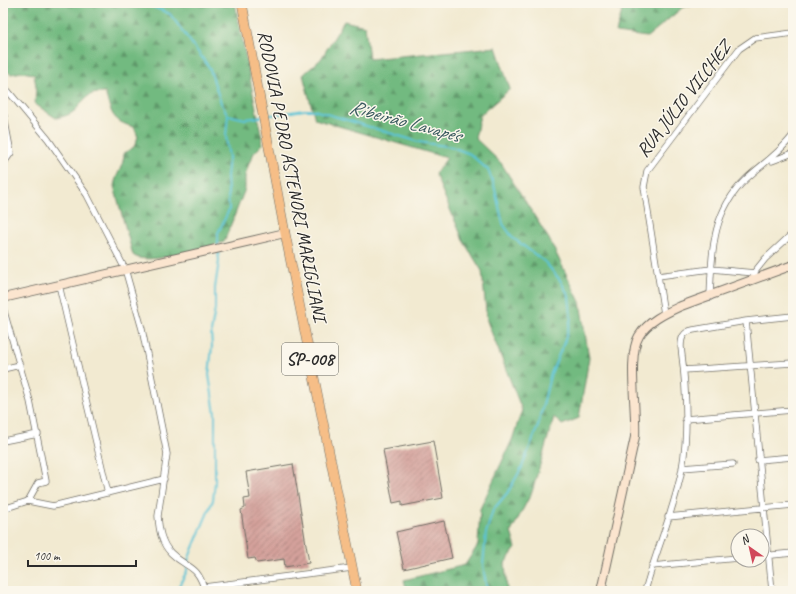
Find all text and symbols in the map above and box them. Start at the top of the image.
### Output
street label: RODOVIA PEDRO ASTENORI MARIGLIANI [252,29,333,328]
street label: RUA JÚLIO VILCHEZ [631,34,739,162]
water label: Ribeirão Lavapés [347,94,467,149]
road number: SP-008 [282,343,338,375]
north arrow [730,528,770,568]
text: N [738,531,753,547]
scale bar [28,542,136,568]
text: 100 m [34,548,61,564]

